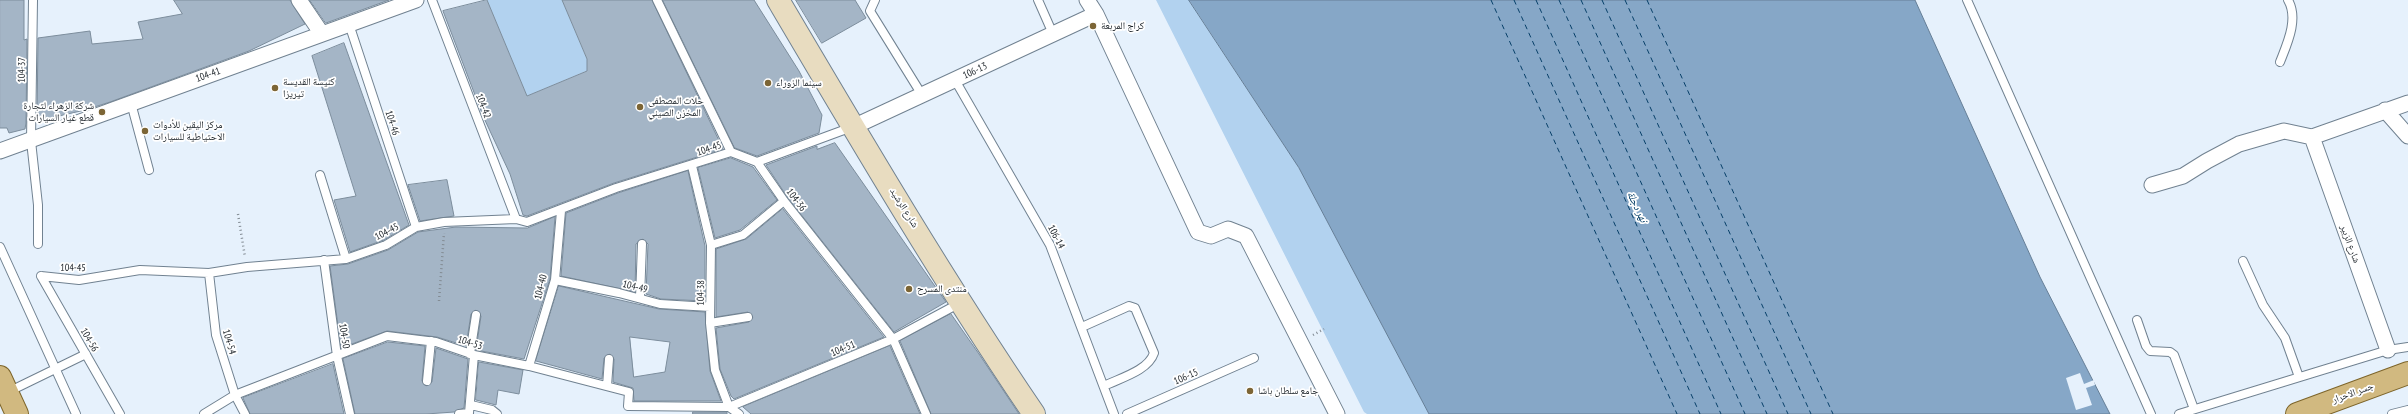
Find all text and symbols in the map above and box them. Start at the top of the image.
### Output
place label: كراج المربعة [1101,20,1144,32]
marker: كراج المربعة [1088,21,1098,31]
street label: 104-37 [16,57,28,83]
street label: 106-13 [961,60,989,82]
street label: 104-41 [194,65,222,85]
place label: كنيسة القديسة تيريزا [283,76,335,100]
place label: سينما الزوراء [776,77,822,89]
marker: سينما الزوراء [763,78,773,88]
marker: كنيسة القديسة تيريزا [270,83,280,93]
street label: 104-42 [473,92,493,120]
place label: حلات المصطفى المخزن الصيني [648,95,704,118]
place label: شركة الزهراء لتجارة قطع غيار السيارات [23,100,94,124]
marker: حلات المصطفى المخزن الصيني [635,102,645,112]
marker: شركة الزهراء لتجارة قطع غيار السيارات [97,107,107,117]
street label: 104-46 [382,109,402,137]
place label: مركز اليقين للأدوات الاحتياطية للسيارات [153,119,225,142]
marker: مركز اليقين للأدوات الاحتياطية للسيارات [140,126,150,136]
street label: 104-45 [695,139,723,159]
street label: 104-36 [784,186,808,214]
street label: شارع الرشيد [887,186,921,230]
water label: نهر دجلة [1624,189,1650,225]
street label: 104-45 [373,221,401,243]
street label: 106-14 [1045,223,1067,251]
street label: شارع الزبير [2338,223,2362,265]
street label: 104-45 [60,262,86,274]
street label: 104-40 [532,273,550,301]
street label: 104-49 [621,278,649,296]
street label: 104-38 [695,280,707,306]
place label: منتدى المسرح [917,283,967,295]
marker: منتدى المسرح [904,284,914,294]
street label: 104-50 [336,323,352,349]
street label: 104-56 [77,326,101,354]
street label: 104-54 [220,328,238,356]
street label: 104-53 [456,334,484,352]
street label: 104-51 [829,339,857,359]
street label: 106-15 [1172,366,1200,388]
street label: جسر الاحرار [2331,380,2375,406]
place label: جامع سلطان باشا [1258,385,1319,397]
marker: جامع سلطان باشا [1245,386,1255,396]

